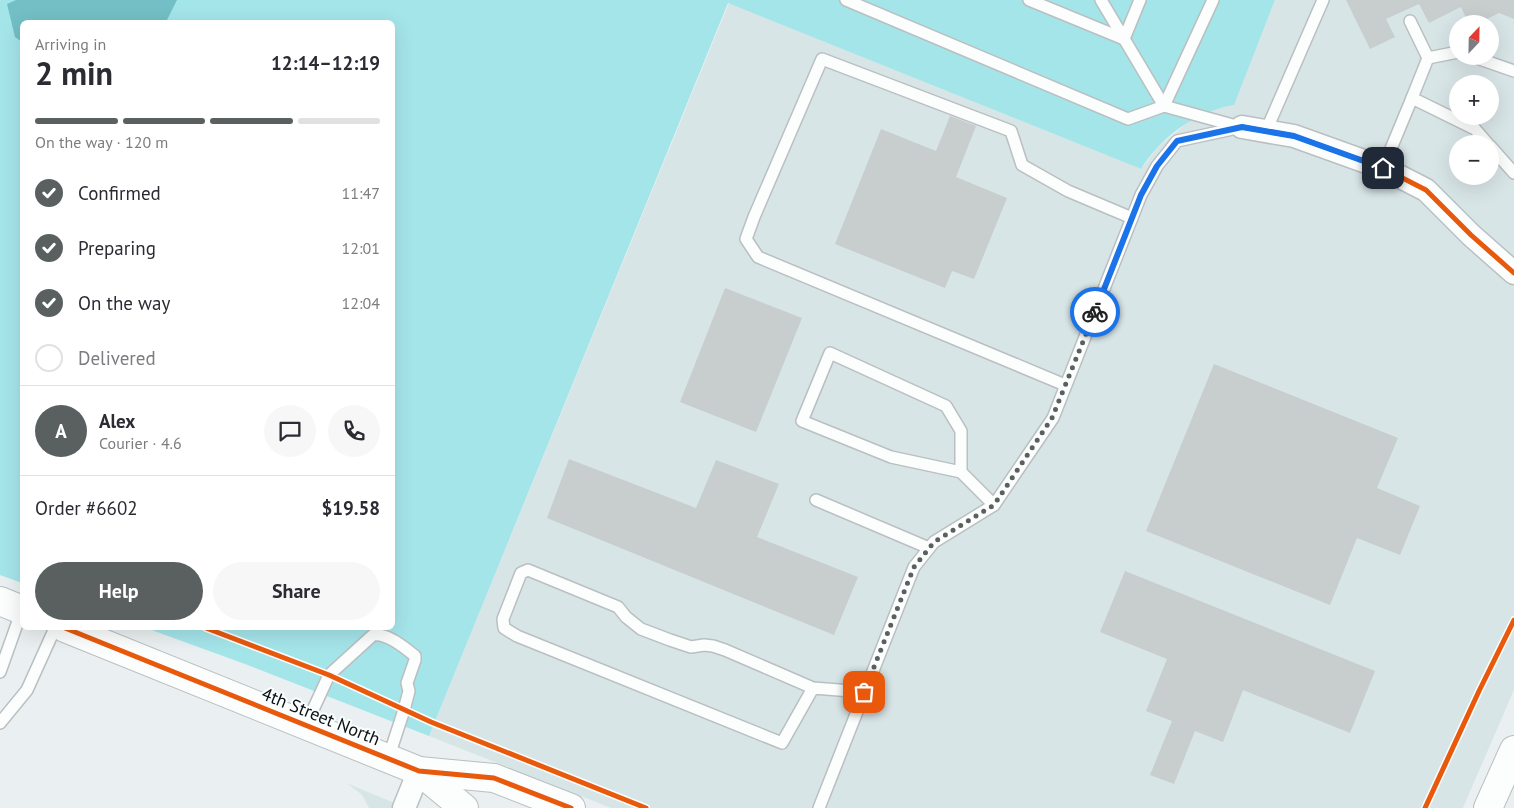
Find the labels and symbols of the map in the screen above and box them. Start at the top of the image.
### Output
north arrow [1449,15,1499,65]
pin [1362,147,1404,189]
courier [1070,287,1120,337]
pin [843,671,885,713]
street label: 4th Street North [258,682,384,750]

